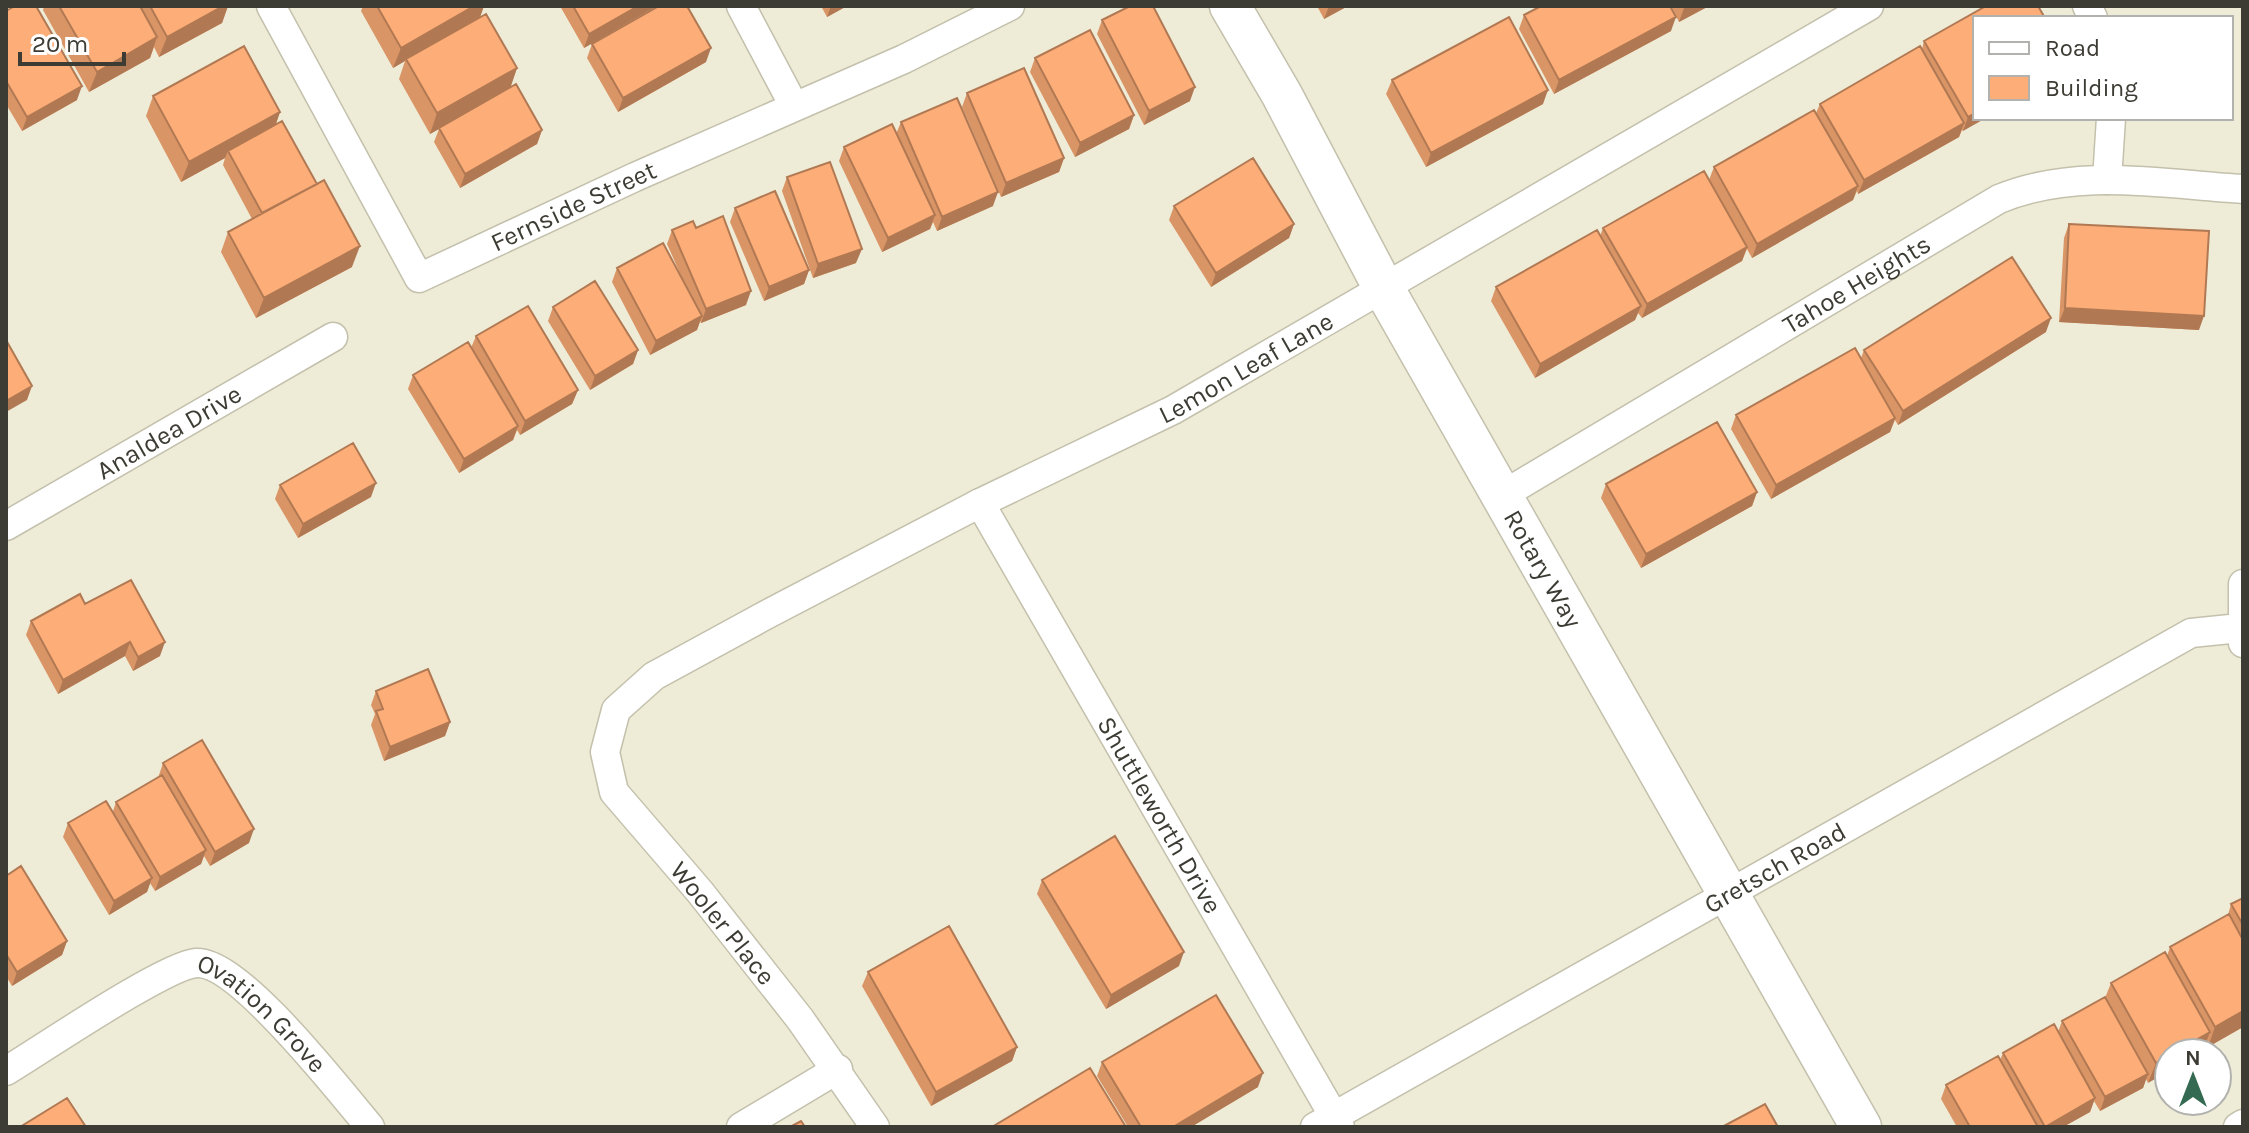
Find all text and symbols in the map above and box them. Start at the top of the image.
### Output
scale bar [20,16,124,66]
legend [1973,16,2233,120]
text: 20 m [32,30,88,58]
text: Road [2045,34,2100,62]
text: Building [2045,74,2138,102]
street label: Fernside Street [486,155,661,258]
street label: Tahoe Heights [1777,228,1936,340]
street label: Lemon Leaf Lane [1154,305,1339,430]
street label: Analdea Drive [91,378,247,486]
street label: Rotary Way [1497,504,1589,633]
street label: Shuttleworth Drive [1091,711,1228,919]
street label: Gretsch Road [1699,816,1852,920]
street label: Wooler Place [663,855,782,991]
street label: Ovation Grove [194,948,333,1079]
north arrow [2153,1037,2233,1117]
text: N [2185,1045,2201,1071]

